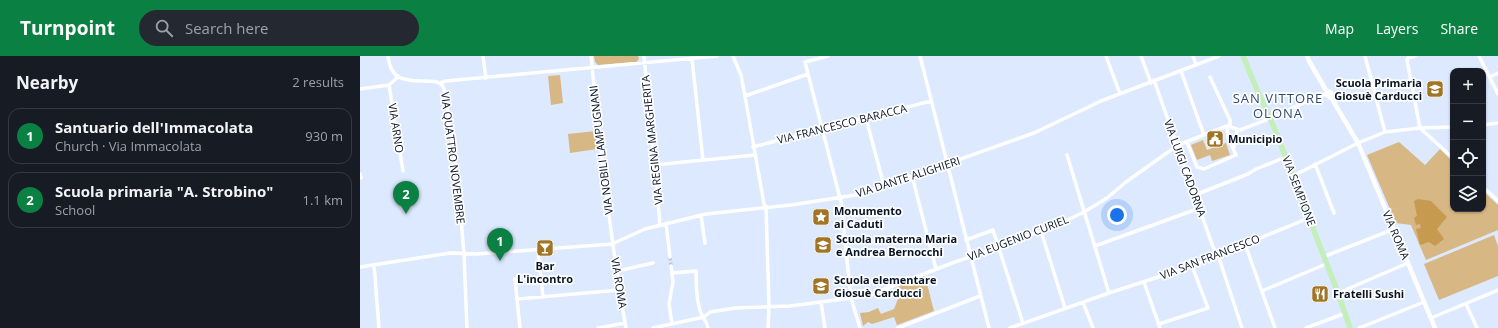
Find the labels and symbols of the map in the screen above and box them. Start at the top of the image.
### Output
street label: VIA REGINA MARGHERITA [637,74,666,206]
place label: Scuola Primaria Giosuè Carducci [1334,75,1422,103]
school or university icon: Scuola Primaria Giosuè Carducci [1425,79,1445,99]
street label: VIA NOBILI LAMPUGNANI [585,85,616,215]
district label: SAN VITTORE OLONA [1233,89,1323,122]
street label: VIA QUATTRO NOVEMBRE [438,91,469,225]
street label: VIA FRANCESCO BARACCA [775,100,908,147]
street label: VIA ARNO [385,102,408,154]
street label: VIA LUIGI CADORNA [1161,117,1210,219]
public building icon: Municipio [1205,129,1225,149]
place label: Municipio [1228,131,1283,146]
street label: VIA DANTE ALIGHIERI [854,153,962,200]
street label: VIA SEMPIONE [1279,154,1320,228]
pin: 2 [393,181,419,214]
place label: Monumento ai Caduti [834,203,902,231]
your location [1107,205,1127,225]
place icon: Monumento ai Caduti [811,207,831,227]
street label: VIA ROMA [1379,208,1413,262]
street label: VIA EUGENIO CURIEL [965,211,1071,264]
pin: 1 [487,228,513,261]
place label: Scuola materna Maria e Andrea Bernocchi [836,231,957,259]
street label: VIA SAN FRANCESCO [1158,231,1262,283]
school or university icon: Scuola materna Maria e Andrea Bernocchi [813,235,833,255]
bar icon: Bar L'incontro [535,238,555,258]
street label: VIA ROMA [608,256,631,310]
place label: Bar L'incontro [517,258,573,286]
place label: Scuola elementare Giosuè Carducci [834,272,937,300]
school or university icon: Scuola elementare Giosuè Carducci [811,276,831,296]
restaurant icon: Fratelli Sushi [1310,284,1330,304]
place label: Fratelli Sushi [1333,286,1404,301]

